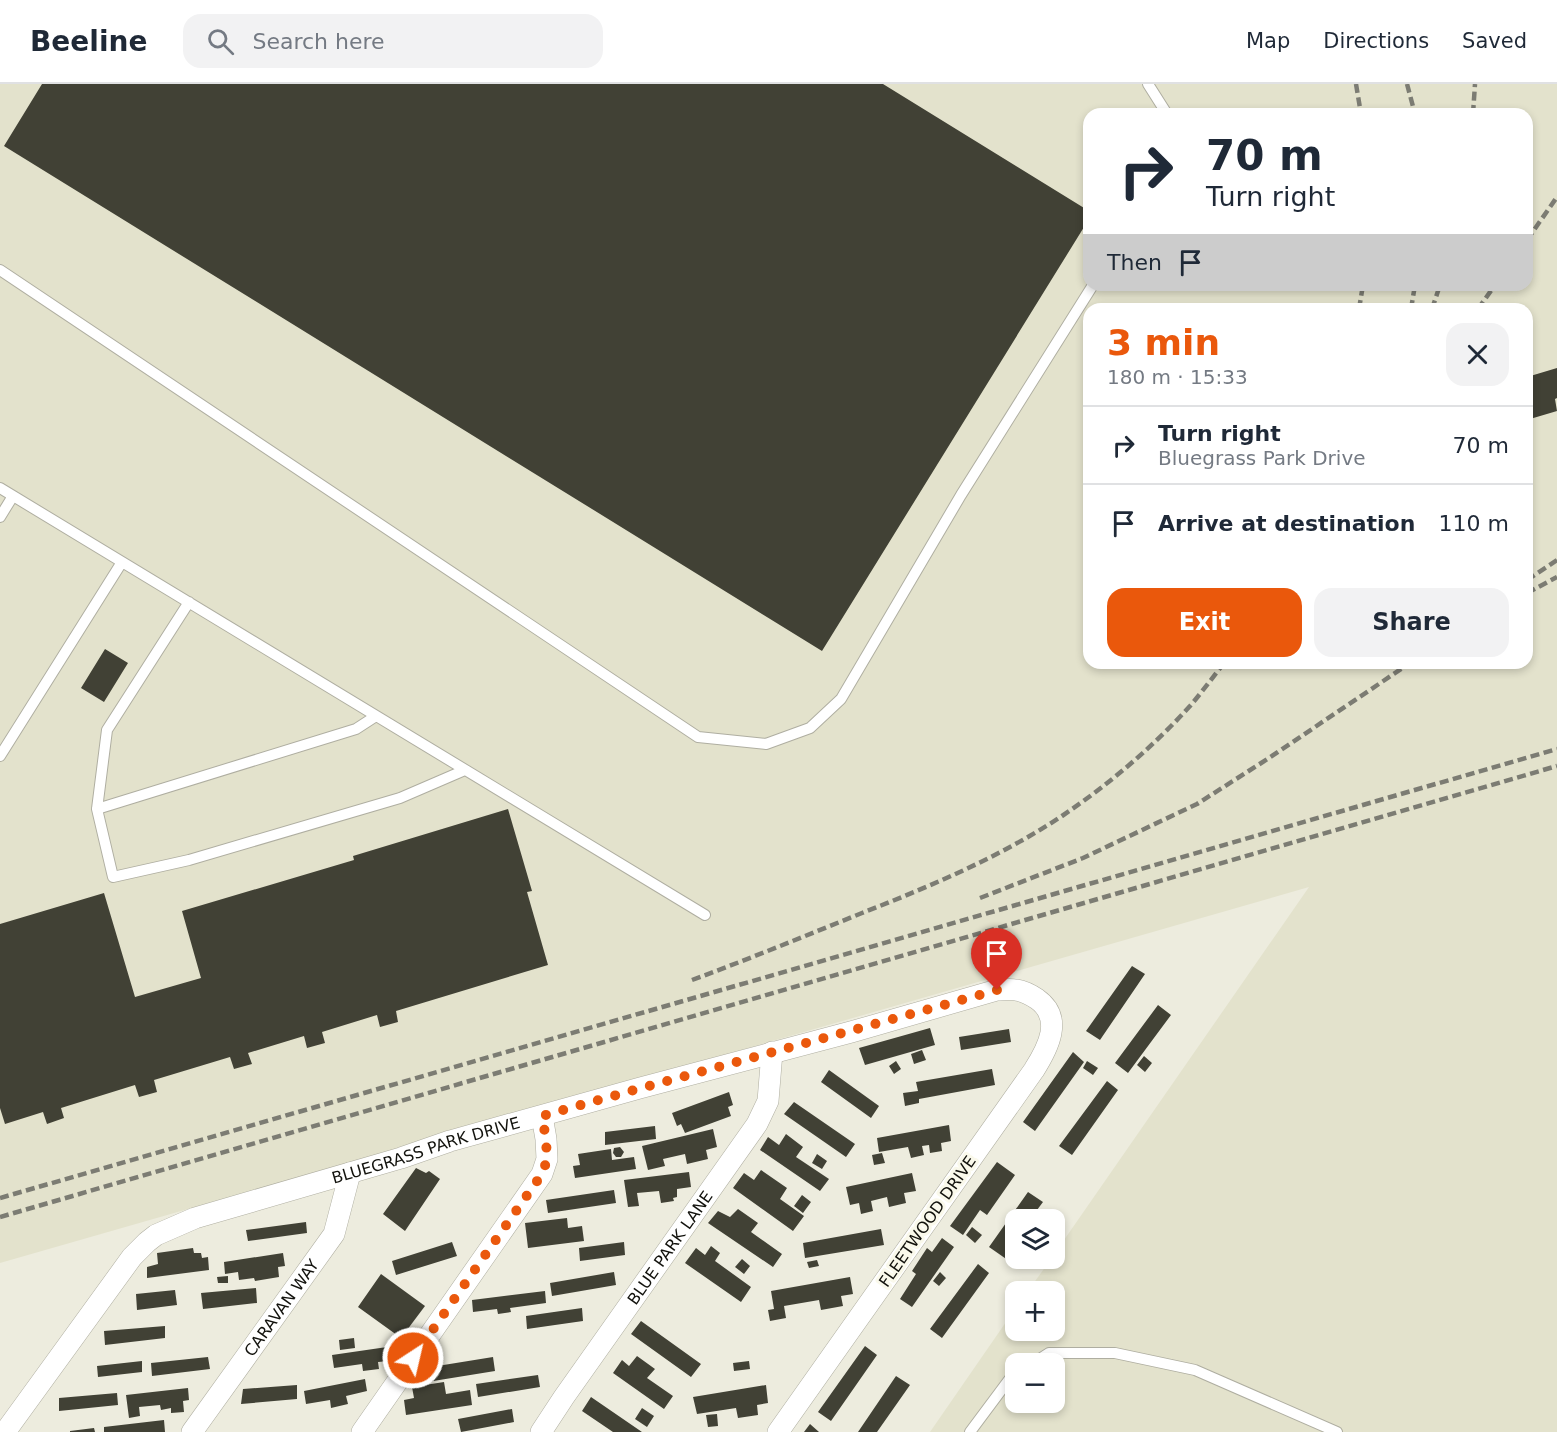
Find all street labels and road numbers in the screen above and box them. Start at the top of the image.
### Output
street label: BLUEGRASS PARK DRIVE [330,1113,522,1188]
street label: FLEETWOOD DRIVE [875,1152,980,1291]
street label: BLUE PARK LANE [623,1187,717,1308]
street label: CARAVAN WAY [240,1256,323,1360]

